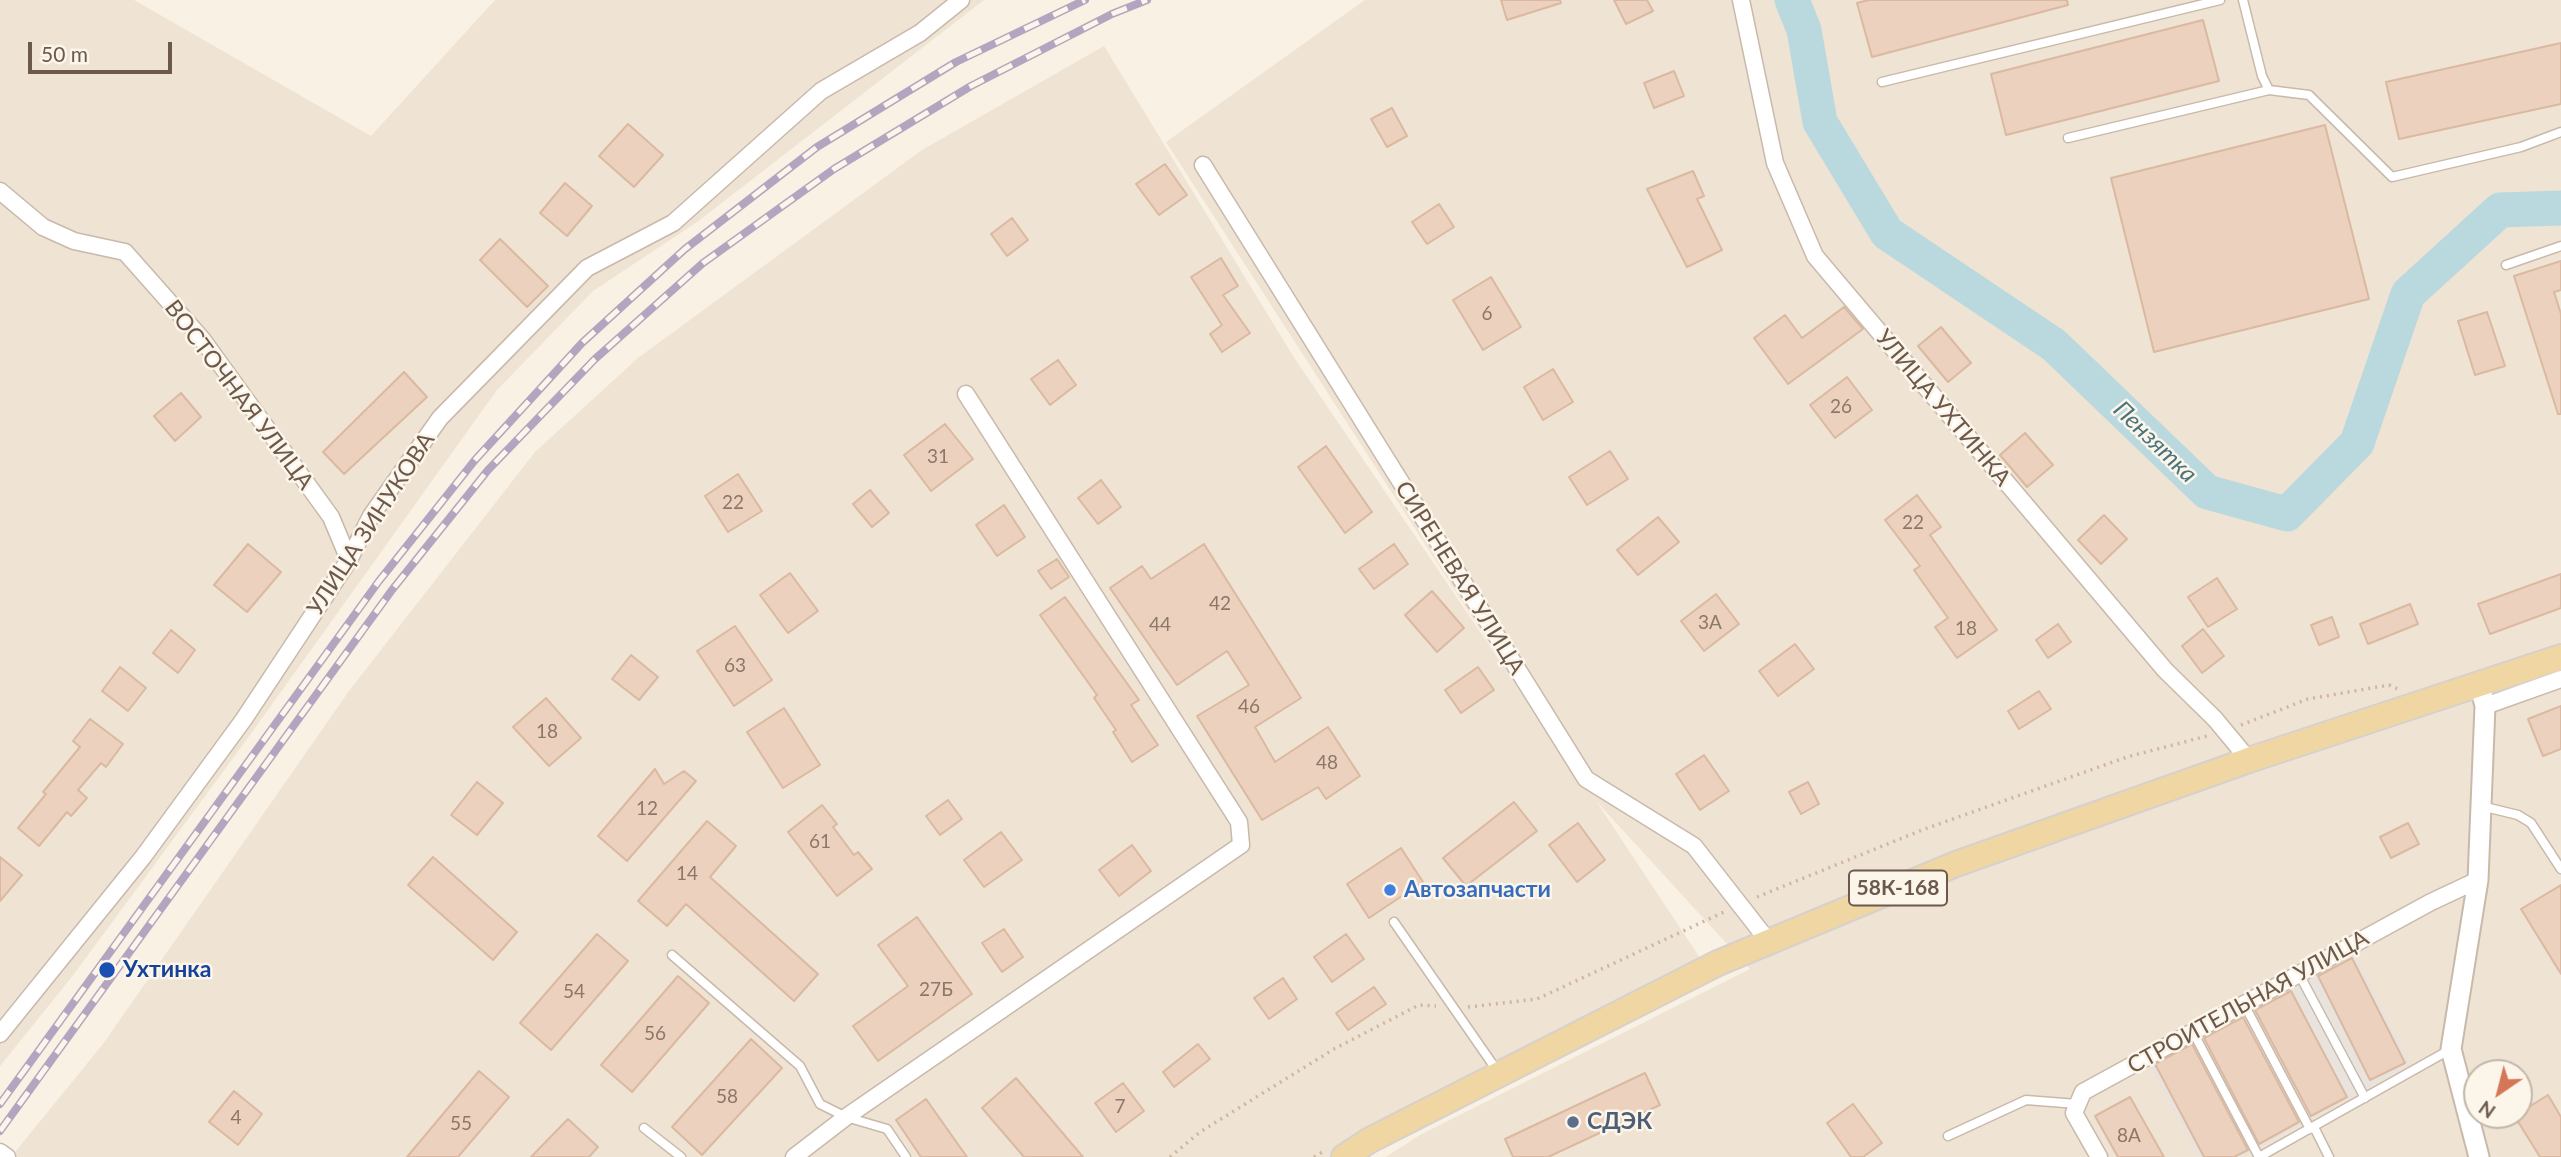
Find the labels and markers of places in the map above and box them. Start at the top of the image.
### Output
place label: Автозапчасти [1404,876,1551,904]
marker: Автозапчасти [1382,882,1398,898]
place label: Ухтинка [123,956,211,984]
marker: Ухтинка [97,960,117,980]
place label: СДЭК [1587,1108,1652,1136]
marker: СДЭК [1565,1114,1581,1130]

